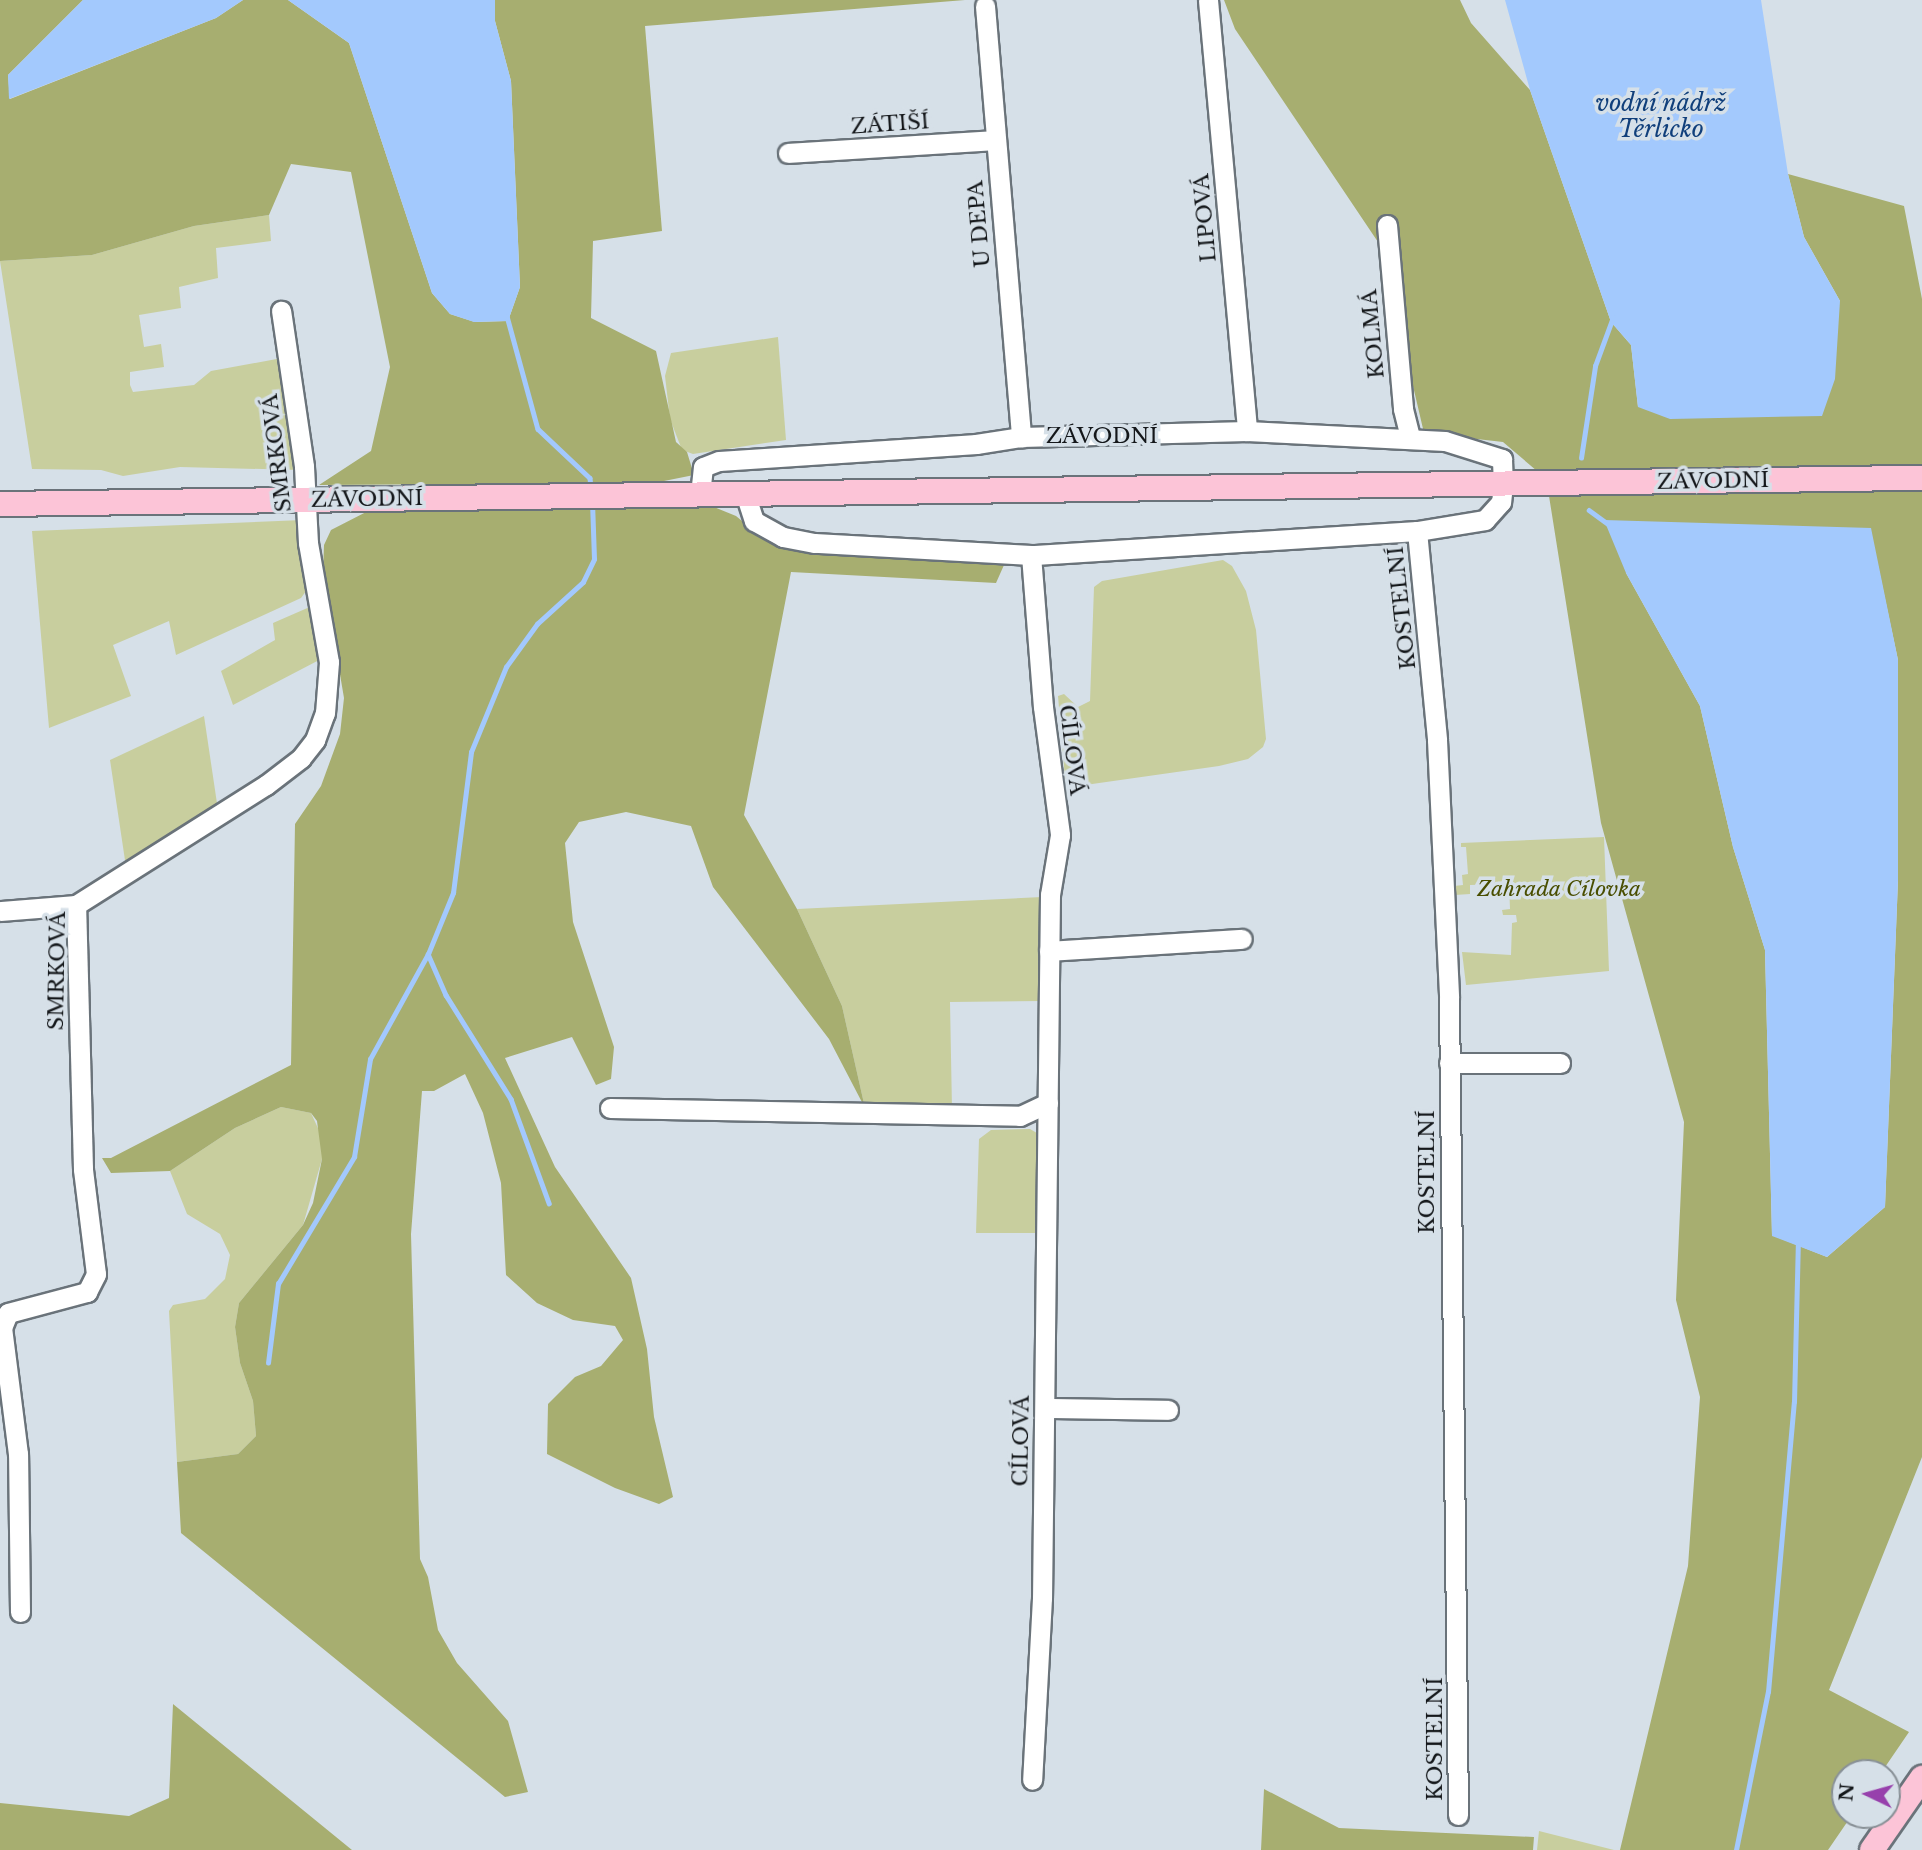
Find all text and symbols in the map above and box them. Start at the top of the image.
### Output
water label: vodní nádrž Těrlicko [1595,89,1727,143]
street label: ZÁTIŠÍ [850,109,930,139]
street label: LIPOVÁ [1189,173,1221,263]
street label: U DEPA [963,180,995,268]
street label: KOLMÁ [1357,288,1389,380]
street label: SMRKOVÁ [257,393,297,513]
street label: ZÁVODNÍ [1046,423,1158,449]
street label: ZÁVODNÍ [1657,467,1769,495]
street label: ZÁVODNÍ [311,485,423,513]
street label: KOSTELNÍ [1383,545,1421,671]
street label: CÍLOVÁ [1054,703,1090,797]
park label: Zahrada Cílovka [1477,876,1641,902]
street label: SMRKOVÁ [43,911,71,1031]
street label: KOSTELNÍ [1414,1110,1440,1234]
street label: CÍLOVÁ [1008,1395,1034,1487]
street label: KOSTELNÍ [1422,1677,1448,1801]
north arrow [1831,1759,1901,1829]
text: N [1834,1782,1859,1802]

